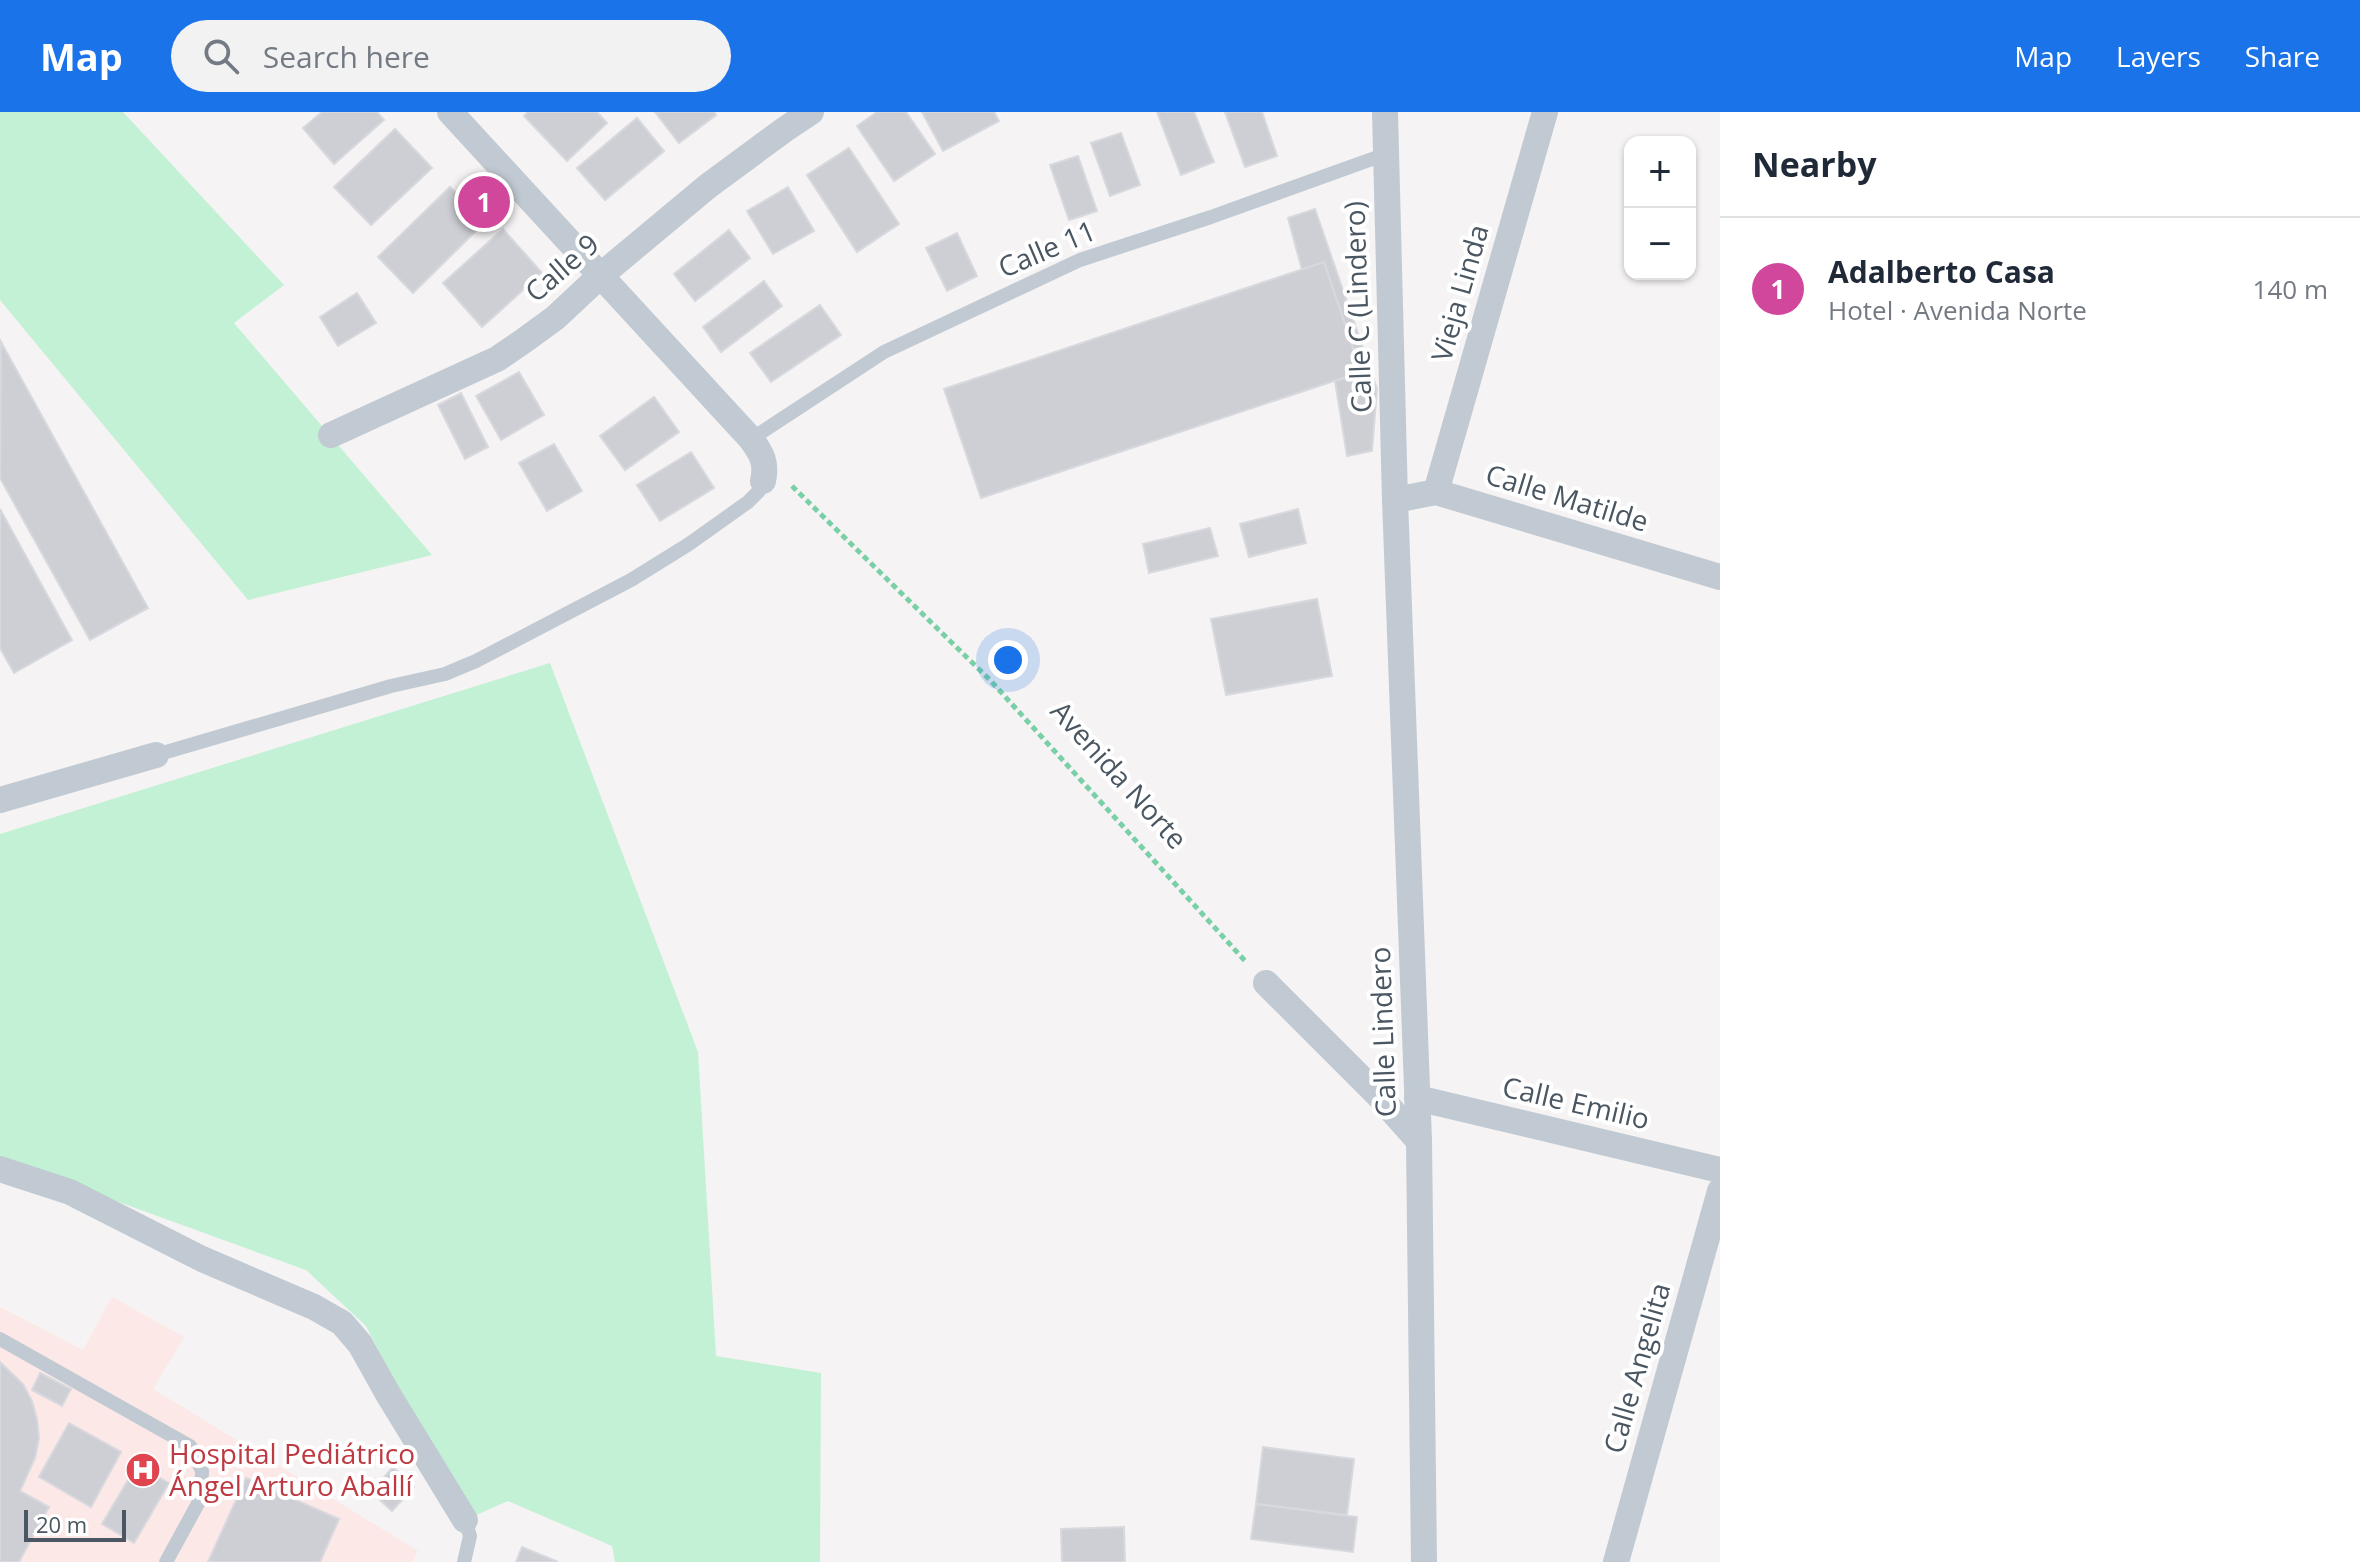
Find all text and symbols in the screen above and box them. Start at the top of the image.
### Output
search box [171,20,731,92]
text: Map [40,30,123,82]
icon: search [199,34,243,78]
text: Search here [263,36,430,77]
text: Map [2014,37,2072,75]
text: Layers [2116,37,2201,75]
text: Share [2245,37,2320,75]
map controls [1624,136,1696,280]
button: + [1624,136,1696,208]
text: Nearby [1752,141,1877,187]
pin: 1 [458,172,510,232]
street label: Calle C (Lindero) [1334,201,1380,414]
button: − [1624,208,1696,280]
street label: Calle 11 [992,211,1101,286]
street label: Vieja Linda [1421,220,1497,366]
street label: Calle 9 [516,225,606,310]
text: Adalberto Casa [1828,251,2055,292]
text: 1 [1771,271,1785,307]
text: 140 m [2253,271,2328,307]
text: Hotel · Avenida Norte [1828,292,2087,328]
street label: Calle Matilde [1481,454,1653,540]
your location [988,640,1028,680]
street label: Avenida Norte [1043,692,1196,856]
street label: Calle Lindero [1360,946,1404,1118]
street label: Calle Emilio [1499,1067,1654,1137]
street label: Calle Angelita [1594,1278,1679,1457]
place label: Hospital Pediátrico Ángel Arturo Aballí [169,1434,415,1504]
hospital icon: Hospital Pediátrico Ángel Arturo Aballí [124,1451,162,1489]
scale bar [24,1506,126,1542]
text: 20 m [36,1509,87,1539]

